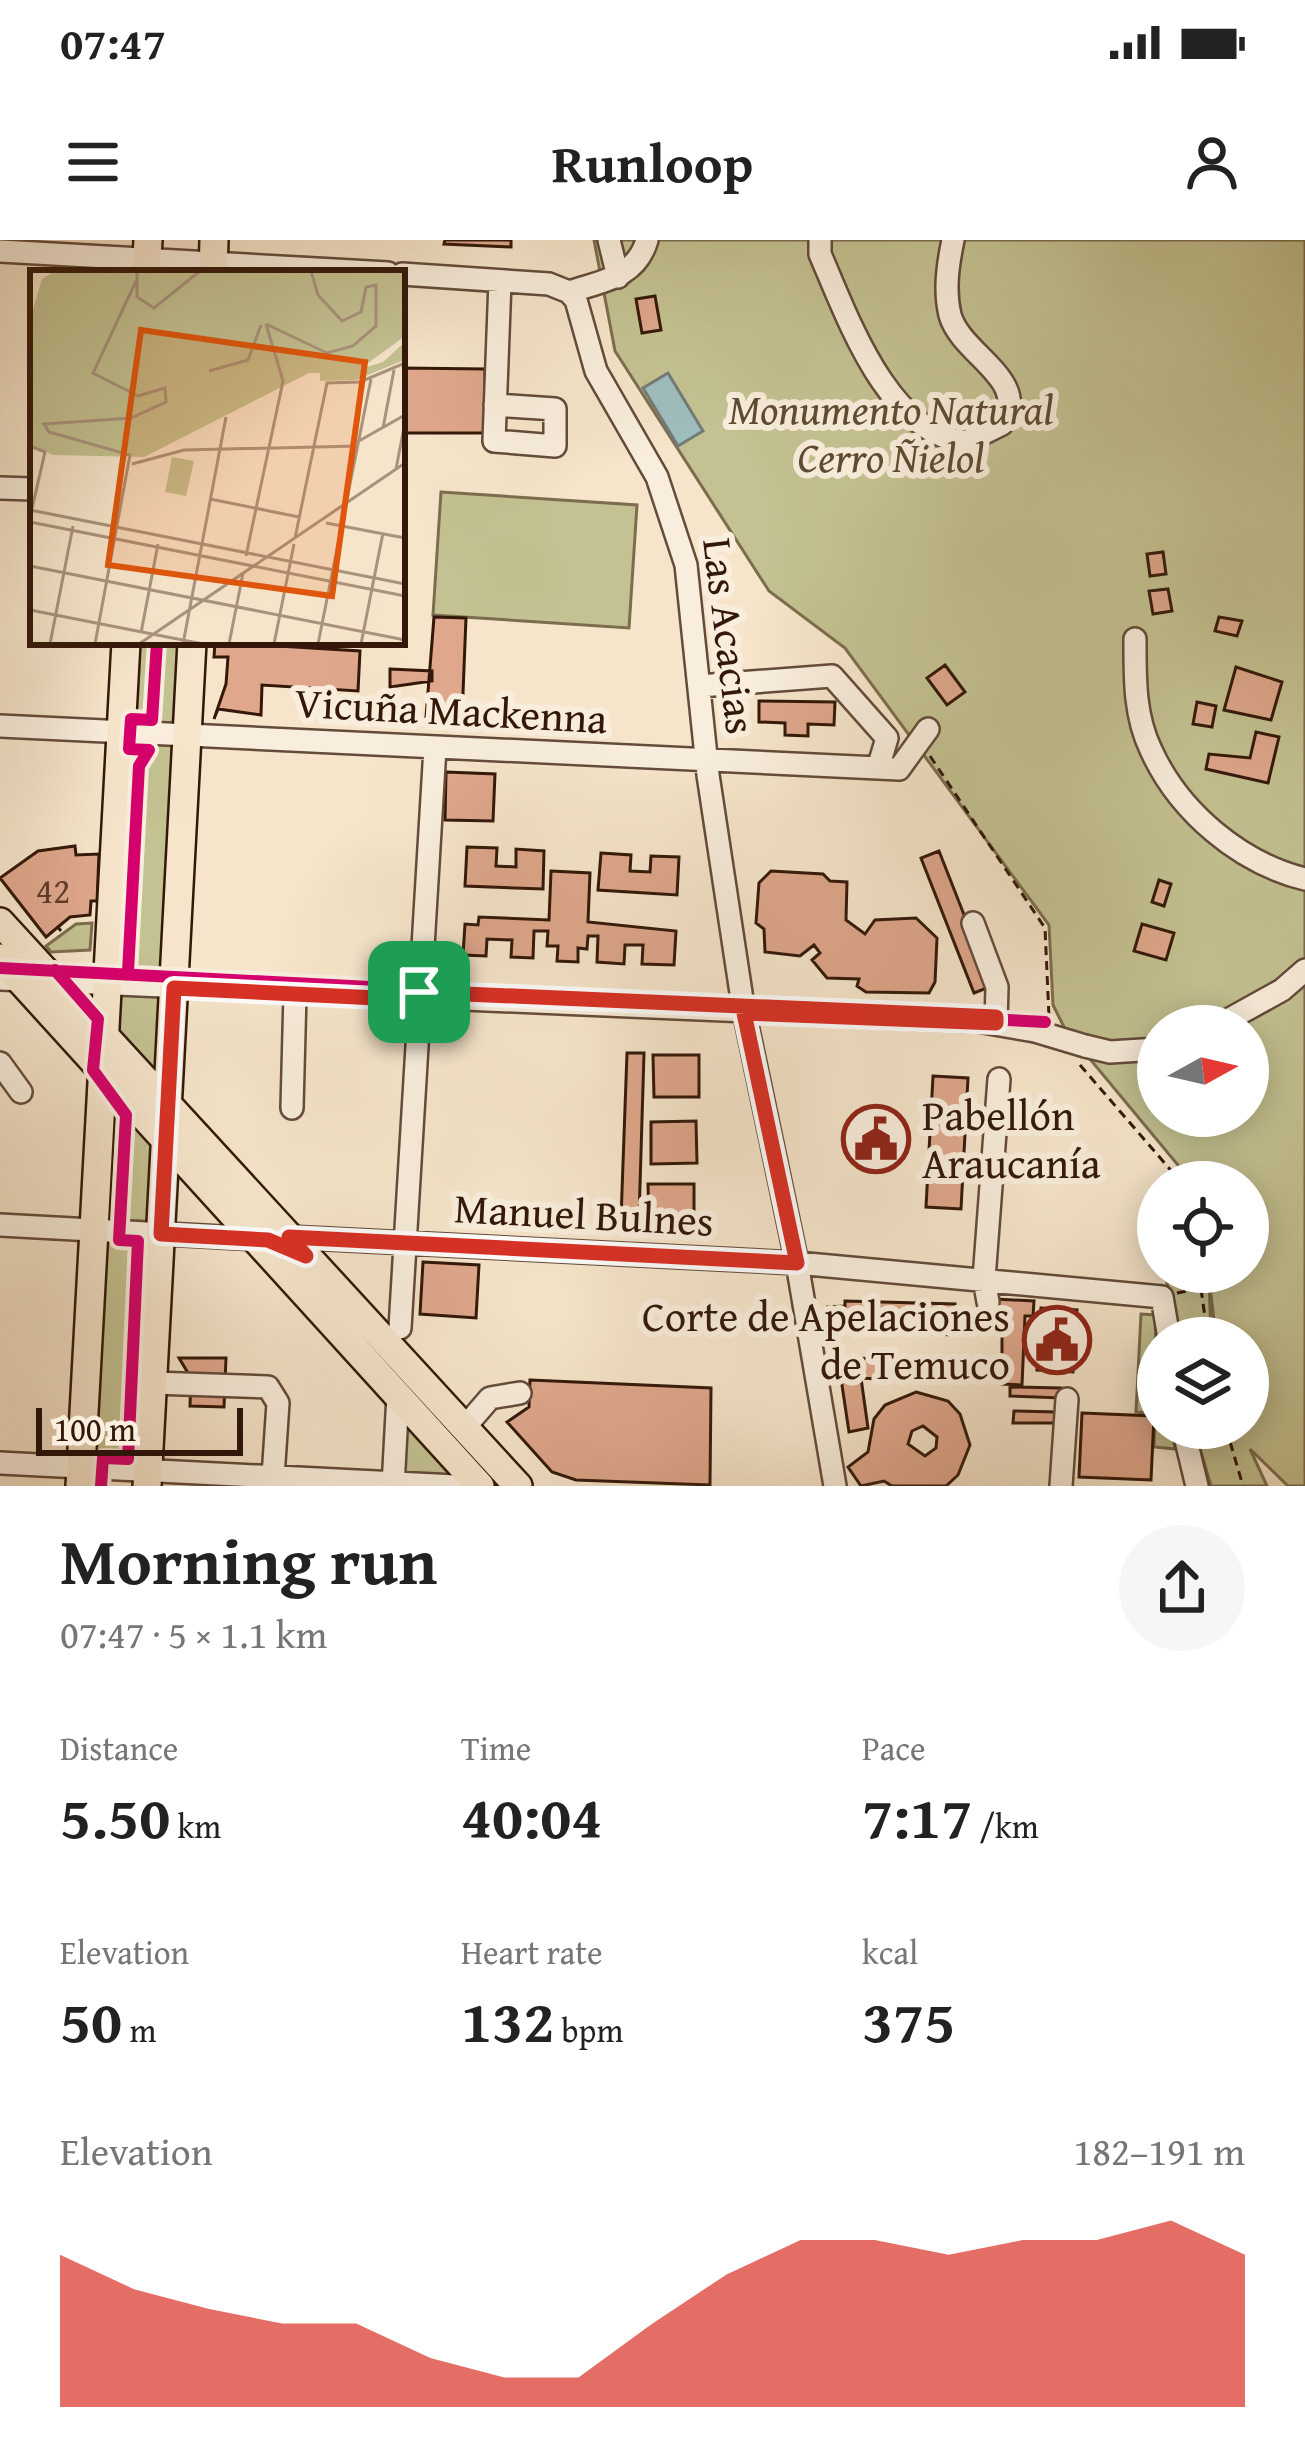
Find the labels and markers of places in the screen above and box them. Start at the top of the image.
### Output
pin [368,941,470,1043]
place label: Pabellón Araucanía [922,1084,1101,1193]
public building icon: Pabellón Araucanía [841,1104,911,1174]
place label: Corte de Apelaciones de Temuco [642,1285,1010,1394]
public building icon: Corte de Apelaciones de Temuco [1022,1305,1092,1375]

